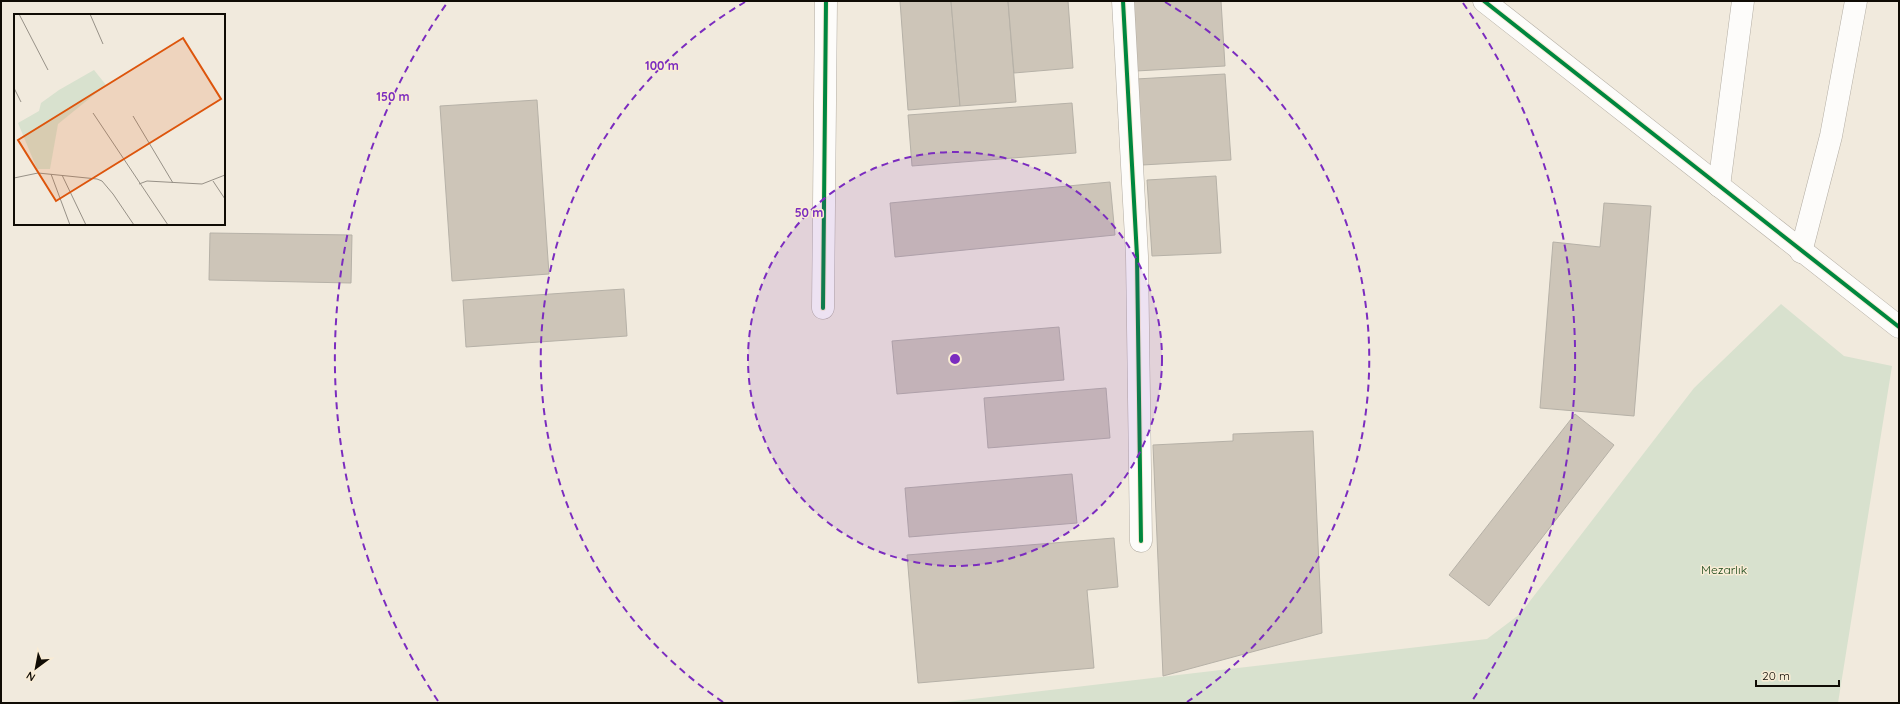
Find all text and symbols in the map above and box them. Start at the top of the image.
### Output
inset map [14,14,225,225]
text: 100 m [645,58,679,73]
text: 150 m [376,89,410,104]
text: 50 m [795,205,823,220]
centre of rings [948,352,962,366]
park label: Mezarlık [1701,562,1747,577]
north arrow [16,648,56,688]
scale bar [1756,662,1839,688]
text: N [24,668,38,685]
text: 20 m [1762,668,1790,683]

